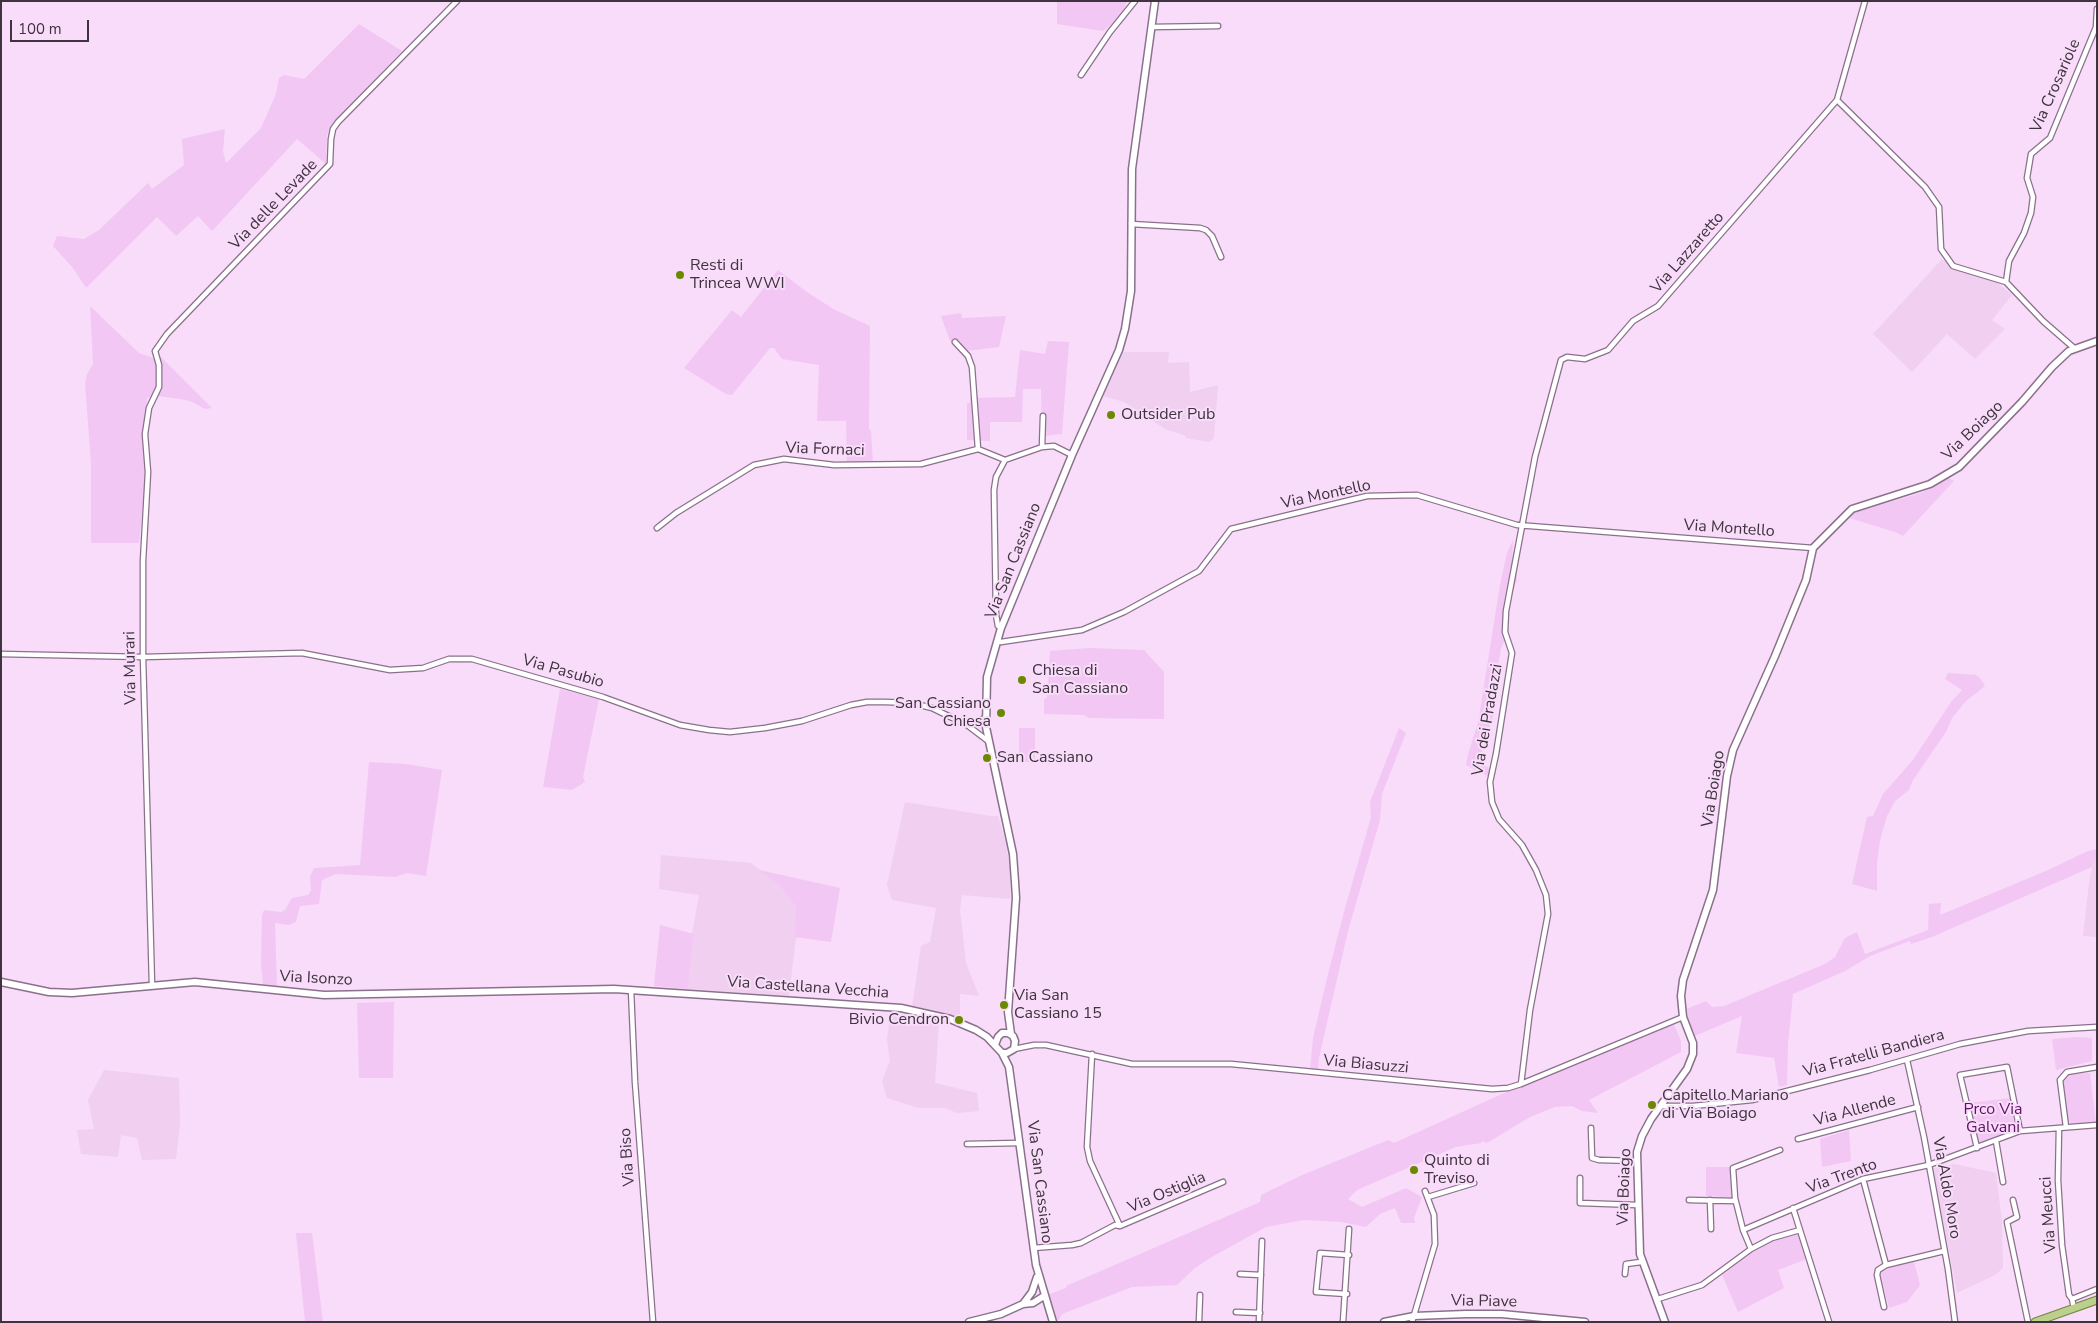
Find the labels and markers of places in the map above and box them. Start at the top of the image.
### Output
place label: Resti di Trincea WWI [690,256,785,294]
marker: Resti di Trincea WWI [674,269,686,281]
place label: Outsider Pub [1121,405,1215,425]
marker: Outsider Pub [1105,409,1117,421]
place label: Chiesa di San Cassiano [1032,661,1128,699]
marker: Chiesa di San Cassiano [1016,674,1028,686]
place label: San Cassiano Chiesa [895,694,991,732]
marker: San Cassiano Chiesa [995,707,1007,719]
place label: San Cassiano [997,748,1093,768]
marker: San Cassiano [981,752,993,764]
place label: Via San Cassiano 15 [1014,986,1102,1024]
marker: Via San Cassiano 15 [998,999,1010,1011]
place label: Bivio Cendron [849,1010,949,1030]
marker: Bivio Cendron [953,1014,965,1026]
place label: Capitello Mariano di Via Boiago [1662,1086,1789,1124]
marker: Capitello Mariano di Via Boiago [1646,1099,1658,1111]
place label: Quinto di Treviso [1424,1151,1490,1189]
marker: Quinto di Treviso [1408,1164,1420,1176]

